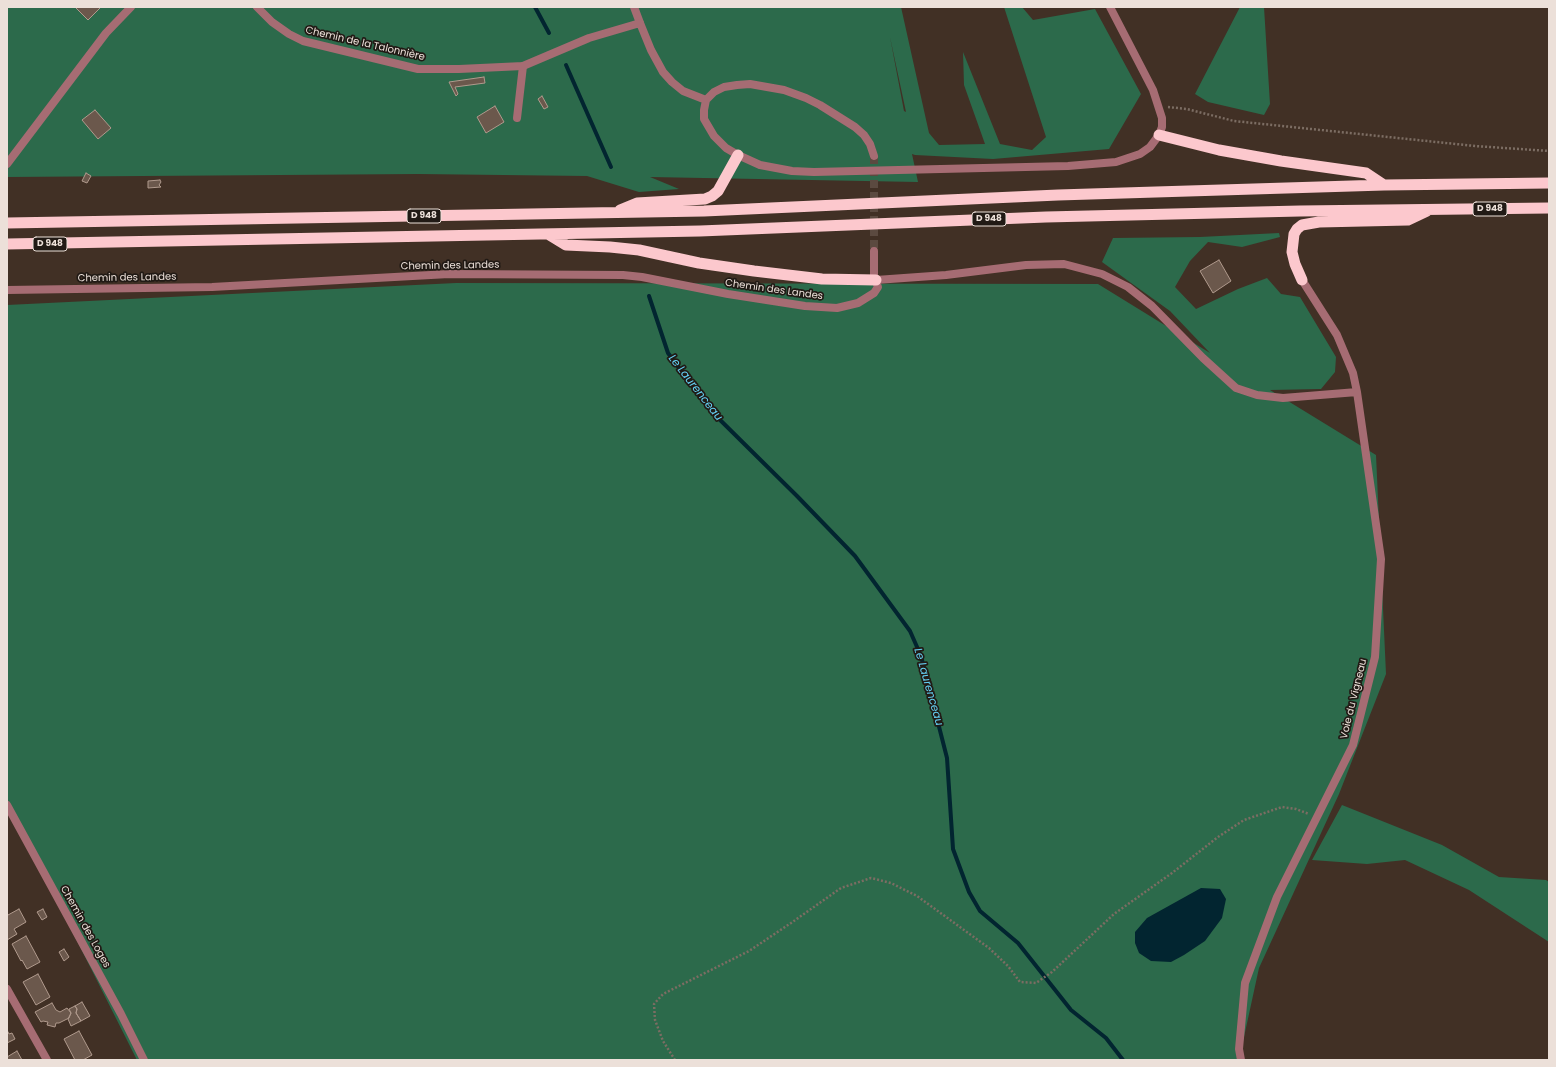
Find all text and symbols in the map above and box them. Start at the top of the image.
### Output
street label: Chemin de la Talonnière [304,24,426,64]
road number: D 948 [1473,202,1507,216]
road number: D 948 [407,209,441,223]
road number: D 948 [972,212,1006,226]
road number: D 948 [33,237,67,251]
street label: Chemin des Landes [401,259,499,273]
street label: Chemin des Landes [78,271,176,285]
street label: Chemin des Landes [724,277,824,303]
water label: Le Laurenceau [665,352,725,424]
water label: Le Laurenceau [911,647,945,727]
street label: Voie du Vigneau [1338,658,1370,740]
street label: Chemin des Loges [57,884,113,970]

